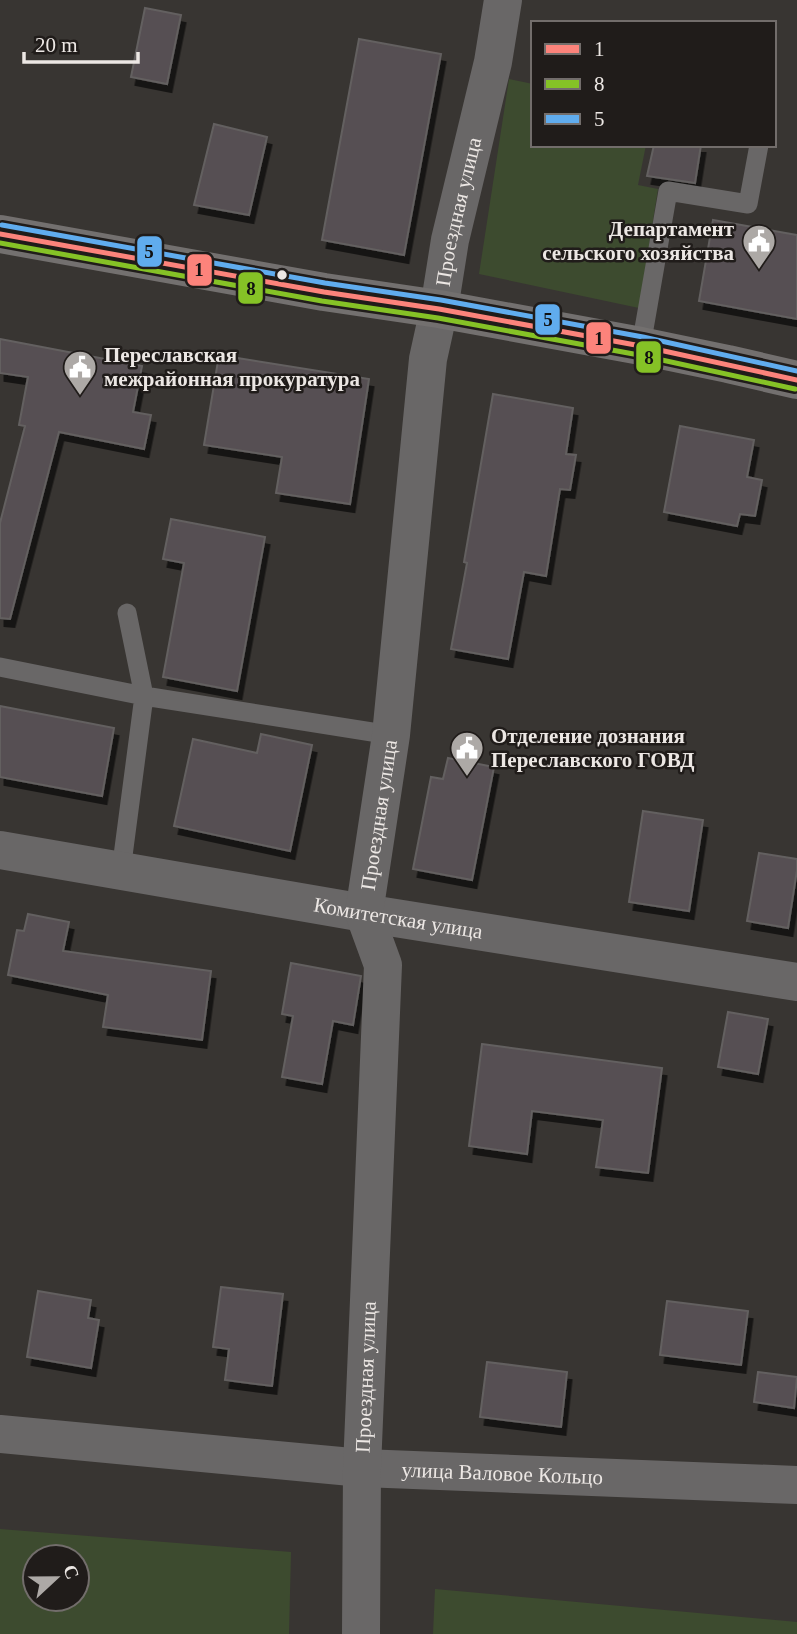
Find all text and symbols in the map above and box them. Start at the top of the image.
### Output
scale bar [24,21,138,65]
legend [531,21,776,147]
text: 20 m [35,33,78,57]
text: 1 [594,37,605,61]
text: 8 [594,72,605,96]
text: 5 [594,107,605,131]
street label: Проездная улица [431,134,487,288]
place label: Департамент сельского хозяйства [542,217,735,265]
public building icon: Департамент сельского хозяйства [740,222,778,271]
line badge: 5 [136,235,163,268]
text: 5 [144,241,154,262]
line badge: 1 [186,253,213,287]
text: 1 [194,259,204,280]
unlabelled marker [275,268,289,282]
line badge: 8 [237,271,264,305]
text: 8 [246,278,256,299]
line badge: 5 [534,303,561,336]
text: 5 [543,309,553,330]
line badge: 1 [585,321,612,355]
text: 1 [594,328,604,349]
line badge: 8 [635,340,662,374]
place label: Переславская межрайонная прокуратура [104,343,360,391]
text: 8 [644,347,654,368]
public building icon: Переславская межрайонная прокуратура [61,348,99,397]
place label: Отделение дознания Переславского ГОВД [491,724,695,772]
public building icon: Отделение дознания Переславского ГОВД [448,729,486,778]
street label: Проездная улица [356,737,402,892]
street label: Комитетская улица [312,892,485,944]
street label: Проездная улица [351,1300,381,1454]
street label: улица Валовое Кольцо [401,1458,604,1489]
north arrow [21,1543,91,1613]
text: С [59,1562,84,1582]

